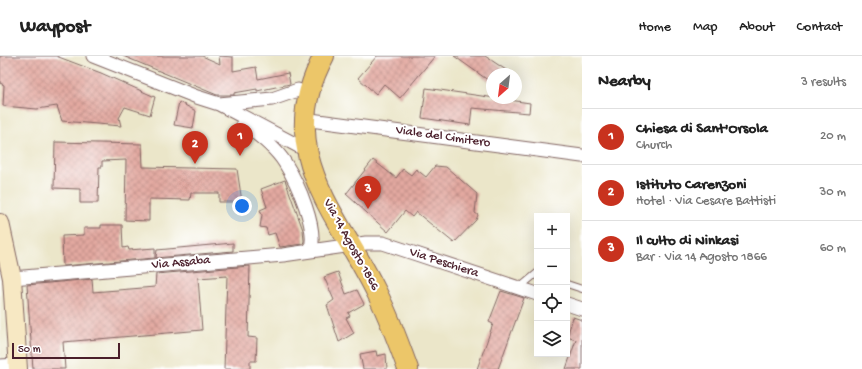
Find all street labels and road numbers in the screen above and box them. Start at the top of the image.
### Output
street label: Viale del Cimitero [394,123,492,151]
street label: Via 14 Agosto 1866 [319,196,383,294]
street label: Via Peschiera [407,244,481,281]
street label: Via Assaba [150,253,212,273]

